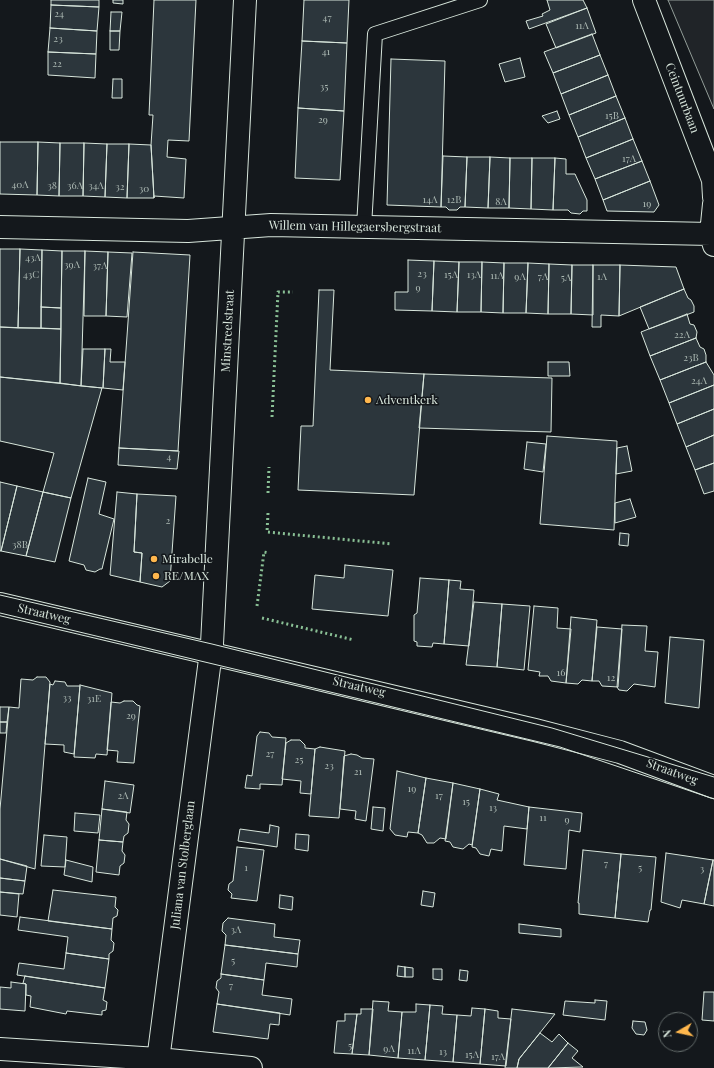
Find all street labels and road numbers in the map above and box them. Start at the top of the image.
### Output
street label: Ceintuurbaan [662,61,702,135]
street label: Willem van Hillegaersbergstraat [269,218,441,236]
street label: Minstreelstraat [219,289,237,373]
street label: Straatweg [16,601,72,627]
street label: Straatweg [331,674,387,700]
street label: Straatweg [644,756,700,788]
street label: Juliana van Stolberglaan [168,800,198,930]

